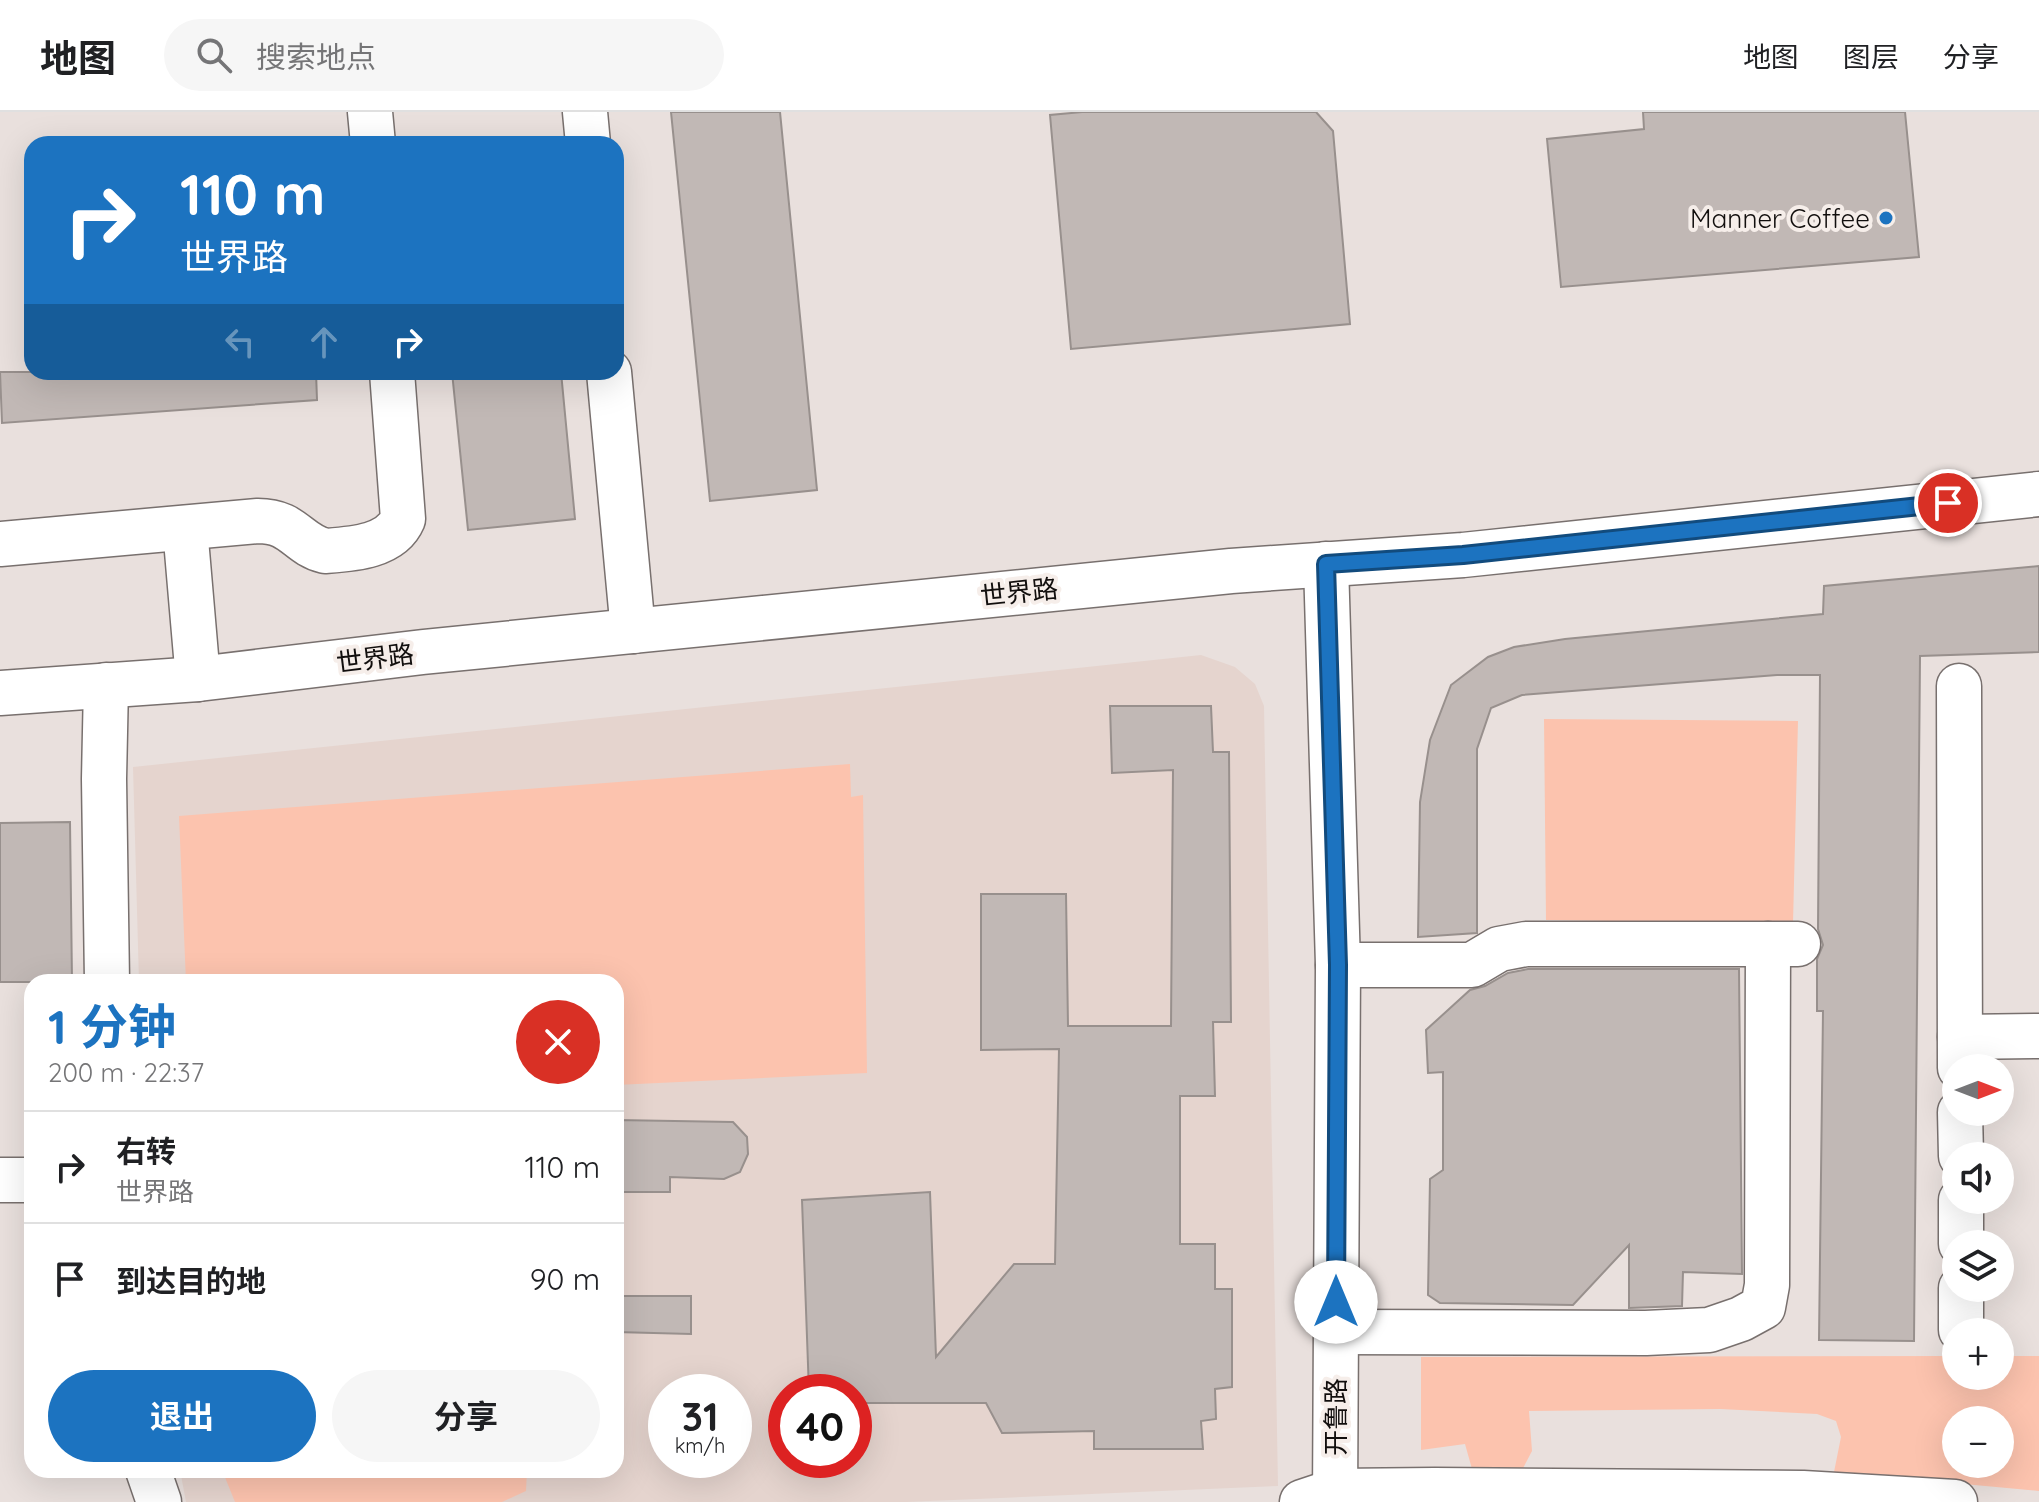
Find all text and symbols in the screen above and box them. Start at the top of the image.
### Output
search box [164,19,724,91]
icon: search [192,33,236,77]
text: 地图 [40,34,116,82]
text: 搜索地点 [256,38,376,76]
text: 地图 [1743,39,1799,74]
text: 图层 [1843,39,1899,74]
text: 分享 [1943,39,1999,74]
text: 110 m [180,159,325,229]
icon: right [48,168,152,272]
place label: Manner Coffee [1690,202,1870,235]
marker: Manner Coffee [1877,209,1895,227]
text: 世界路 [180,234,288,279]
icon: left [218,320,262,364]
icon: ahead [302,320,346,364]
icon: right [386,320,430,364]
pin [1914,469,1982,537]
icon: arrive [1926,481,1970,525]
street label: 世界路 [978,572,1060,612]
street label: 世界路 [334,637,416,679]
text: 1 分钟 [48,996,176,1056]
button: close [516,1000,600,1084]
north arrow [1942,1054,2014,1126]
map controls [1942,1054,2014,1478]
text: 200 m · 22:37 [48,1056,204,1089]
text: 右转 [116,1132,176,1170]
button: sound [1942,1142,2014,1214]
icon: right [48,1145,92,1189]
text: 110 m [524,1148,600,1186]
text: 世界路 [116,1175,194,1208]
button: layers [1942,1230,2014,1302]
icon: arrive [48,1257,92,1301]
text: 90 m [530,1260,600,1298]
position arrow [1294,1260,1378,1344]
text: 到达目的地 [116,1262,266,1300]
button: + [1942,1318,2014,1390]
button: 退出 [48,1370,316,1462]
button: 分享 [332,1370,600,1462]
speed limit sign: 40 [768,1374,872,1478]
street label: 开鲁路 [1319,1378,1352,1456]
text: 31 [681,1391,719,1441]
button: − [1942,1406,2014,1478]
text: km/h [675,1433,725,1458]

